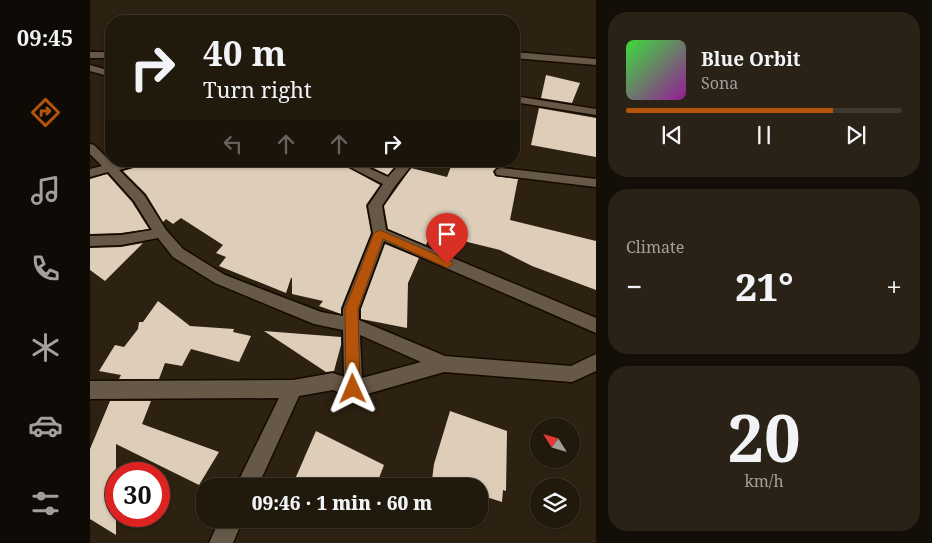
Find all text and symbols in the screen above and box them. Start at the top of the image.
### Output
text: 09:45 [17,22,73,52]
text: 40 m [203,29,286,76]
icon: right [120,35,185,100]
text: Blue Orbit [701,46,801,72]
text: Sona [701,72,738,94]
text: Turn right [203,74,312,104]
icon: directions [28,95,63,130]
icon: previous [658,121,686,149]
icon: pause [750,121,778,149]
icon: next [842,121,870,149]
icon: left [219,130,247,158]
icon: ahead [272,130,300,158]
icon: ahead [325,130,353,158]
icon: right [378,130,406,158]
icon: music [28,173,63,208]
pin [426,213,468,264]
icon: arrive [433,220,461,248]
text: Climate [626,236,684,258]
icon: phone [28,251,63,286]
text: 21° [735,260,793,312]
text: − [626,267,642,305]
text: + [886,267,902,305]
icon: climate [28,330,63,365]
position arrow [326,362,378,414]
text: 20 [727,393,801,481]
icon: car [28,408,63,443]
north arrow [530,418,580,468]
map controls [530,418,580,528]
speed limit sign: 30 [105,462,170,527]
text: km/h [744,470,784,492]
button: layers [530,478,580,528]
icon: filters [28,486,63,521]
text: 09:46 · 1 min · 60 m [252,490,432,516]

